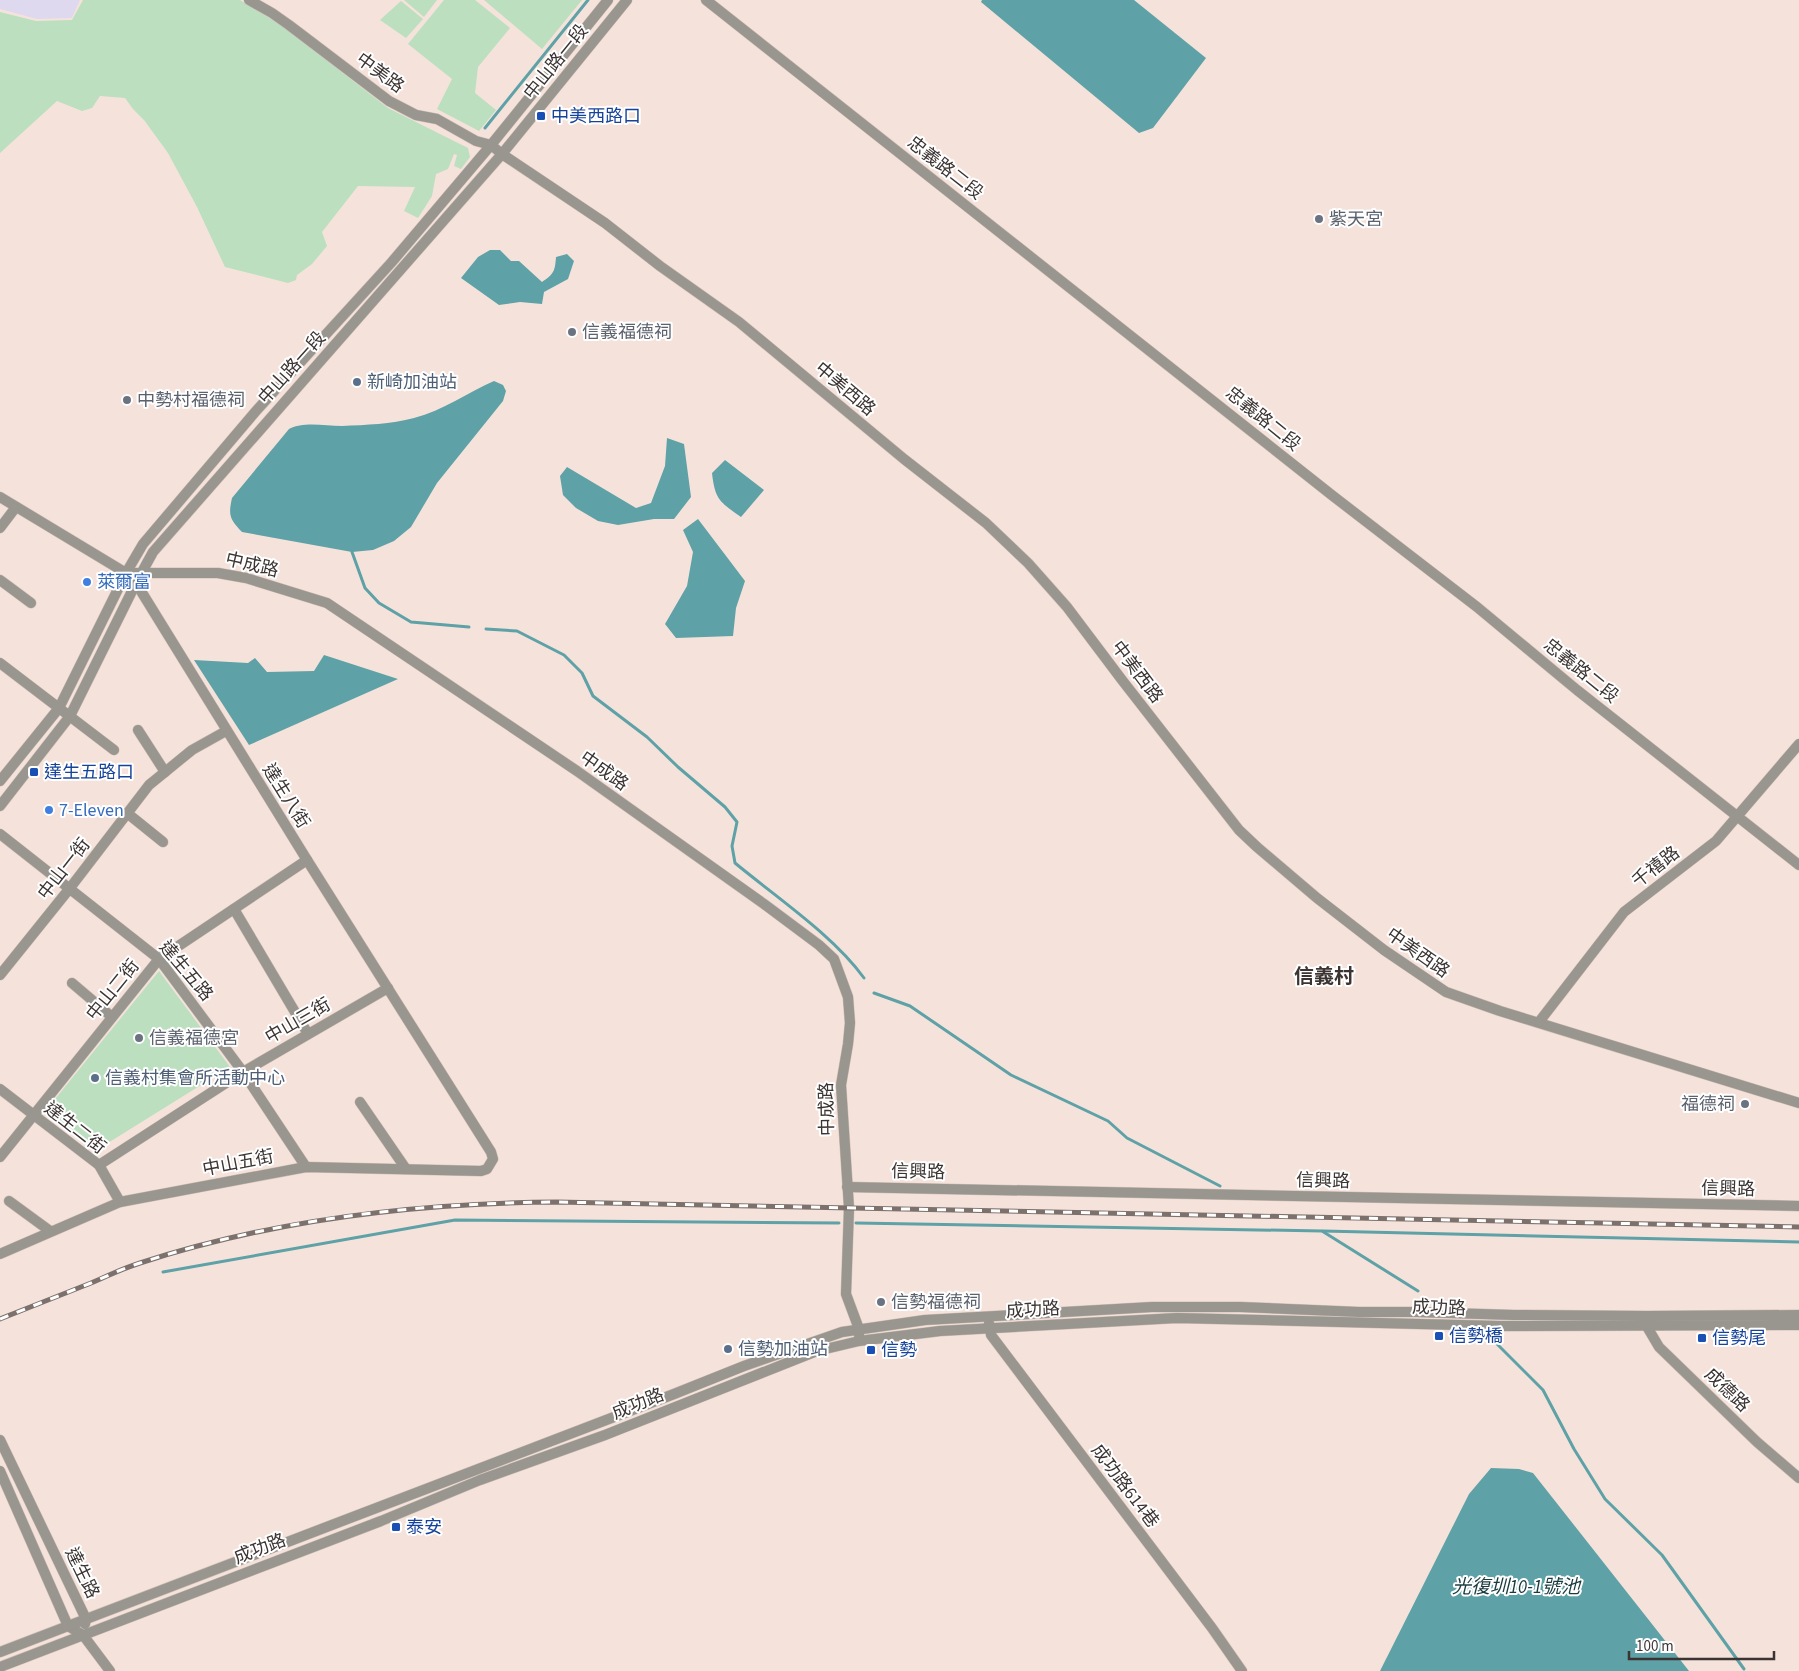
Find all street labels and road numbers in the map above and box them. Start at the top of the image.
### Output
street label: 中山路一段 [518,19,594,105]
street label: 中美路 [351,47,409,99]
street label: 忠義路二段 [902,130,988,206]
street label: 中山路一段 [253,326,331,410]
street label: 中美西路 [809,356,881,422]
street label: 忠義路二段 [1220,381,1306,457]
street label: 中成路 [223,547,281,583]
street label: 忠義路二段 [1538,633,1624,709]
street label: 中美西路 [1105,636,1169,708]
street label: 中成路 [575,745,633,797]
street label: 達生八街 [256,759,316,833]
street label: 中山一街 [32,833,96,905]
street label: 千禧路 [1627,841,1685,893]
street label: 中美西路 [1381,922,1455,984]
street label: 達生五路 [153,935,219,1007]
street label: 中山二街 [81,954,145,1026]
street label: 中山三街 [261,992,335,1050]
street label: 中成路 [814,1082,840,1136]
street label: 達生二街 [39,1096,111,1160]
street label: 中山五街 [200,1144,276,1182]
street label: 信興路 [891,1159,945,1185]
street label: 信興路 [1296,1168,1350,1194]
street label: 信興路 [1701,1176,1755,1202]
street label: 成功路 [1412,1295,1466,1321]
street label: 成功路 [1005,1296,1061,1324]
street label: 成德路 [1699,1362,1755,1418]
street label: 成功路 [608,1382,668,1426]
street label: 成功路614巷 [1085,1439,1165,1533]
street label: 成功路 [230,1528,290,1570]
street label: 達生路 [59,1543,105,1603]

